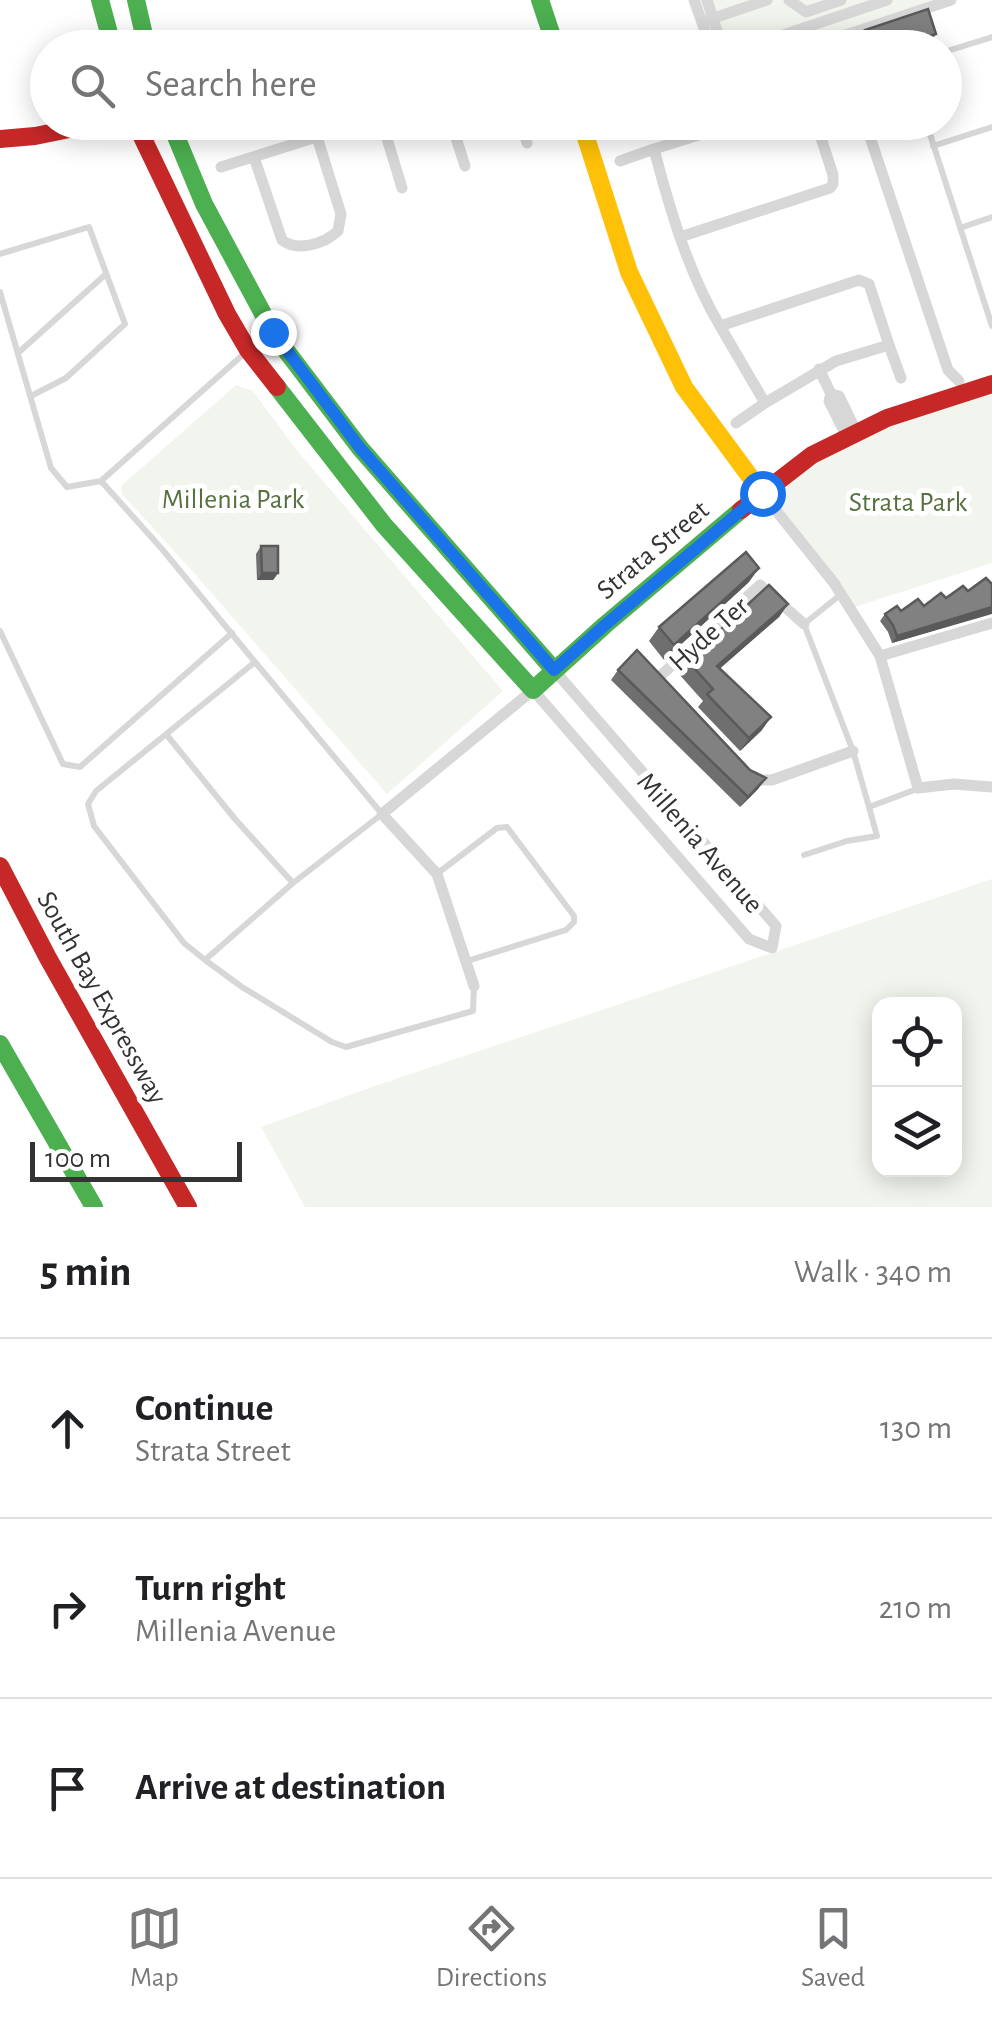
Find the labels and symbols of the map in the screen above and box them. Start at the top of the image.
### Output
route end [251,310,297,356]
route start [740,471,786,517]
park label: Millenia Park [162,486,305,514]
park label: Strata Park [849,489,968,517]
street label: Strata Street [592,496,715,605]
street label: Hyde Ter [664,592,754,677]
street label: Millenia Avenue [631,768,768,919]
street label: South Bay Expressway [31,887,171,1109]
scale bar [30,1137,242,1182]

